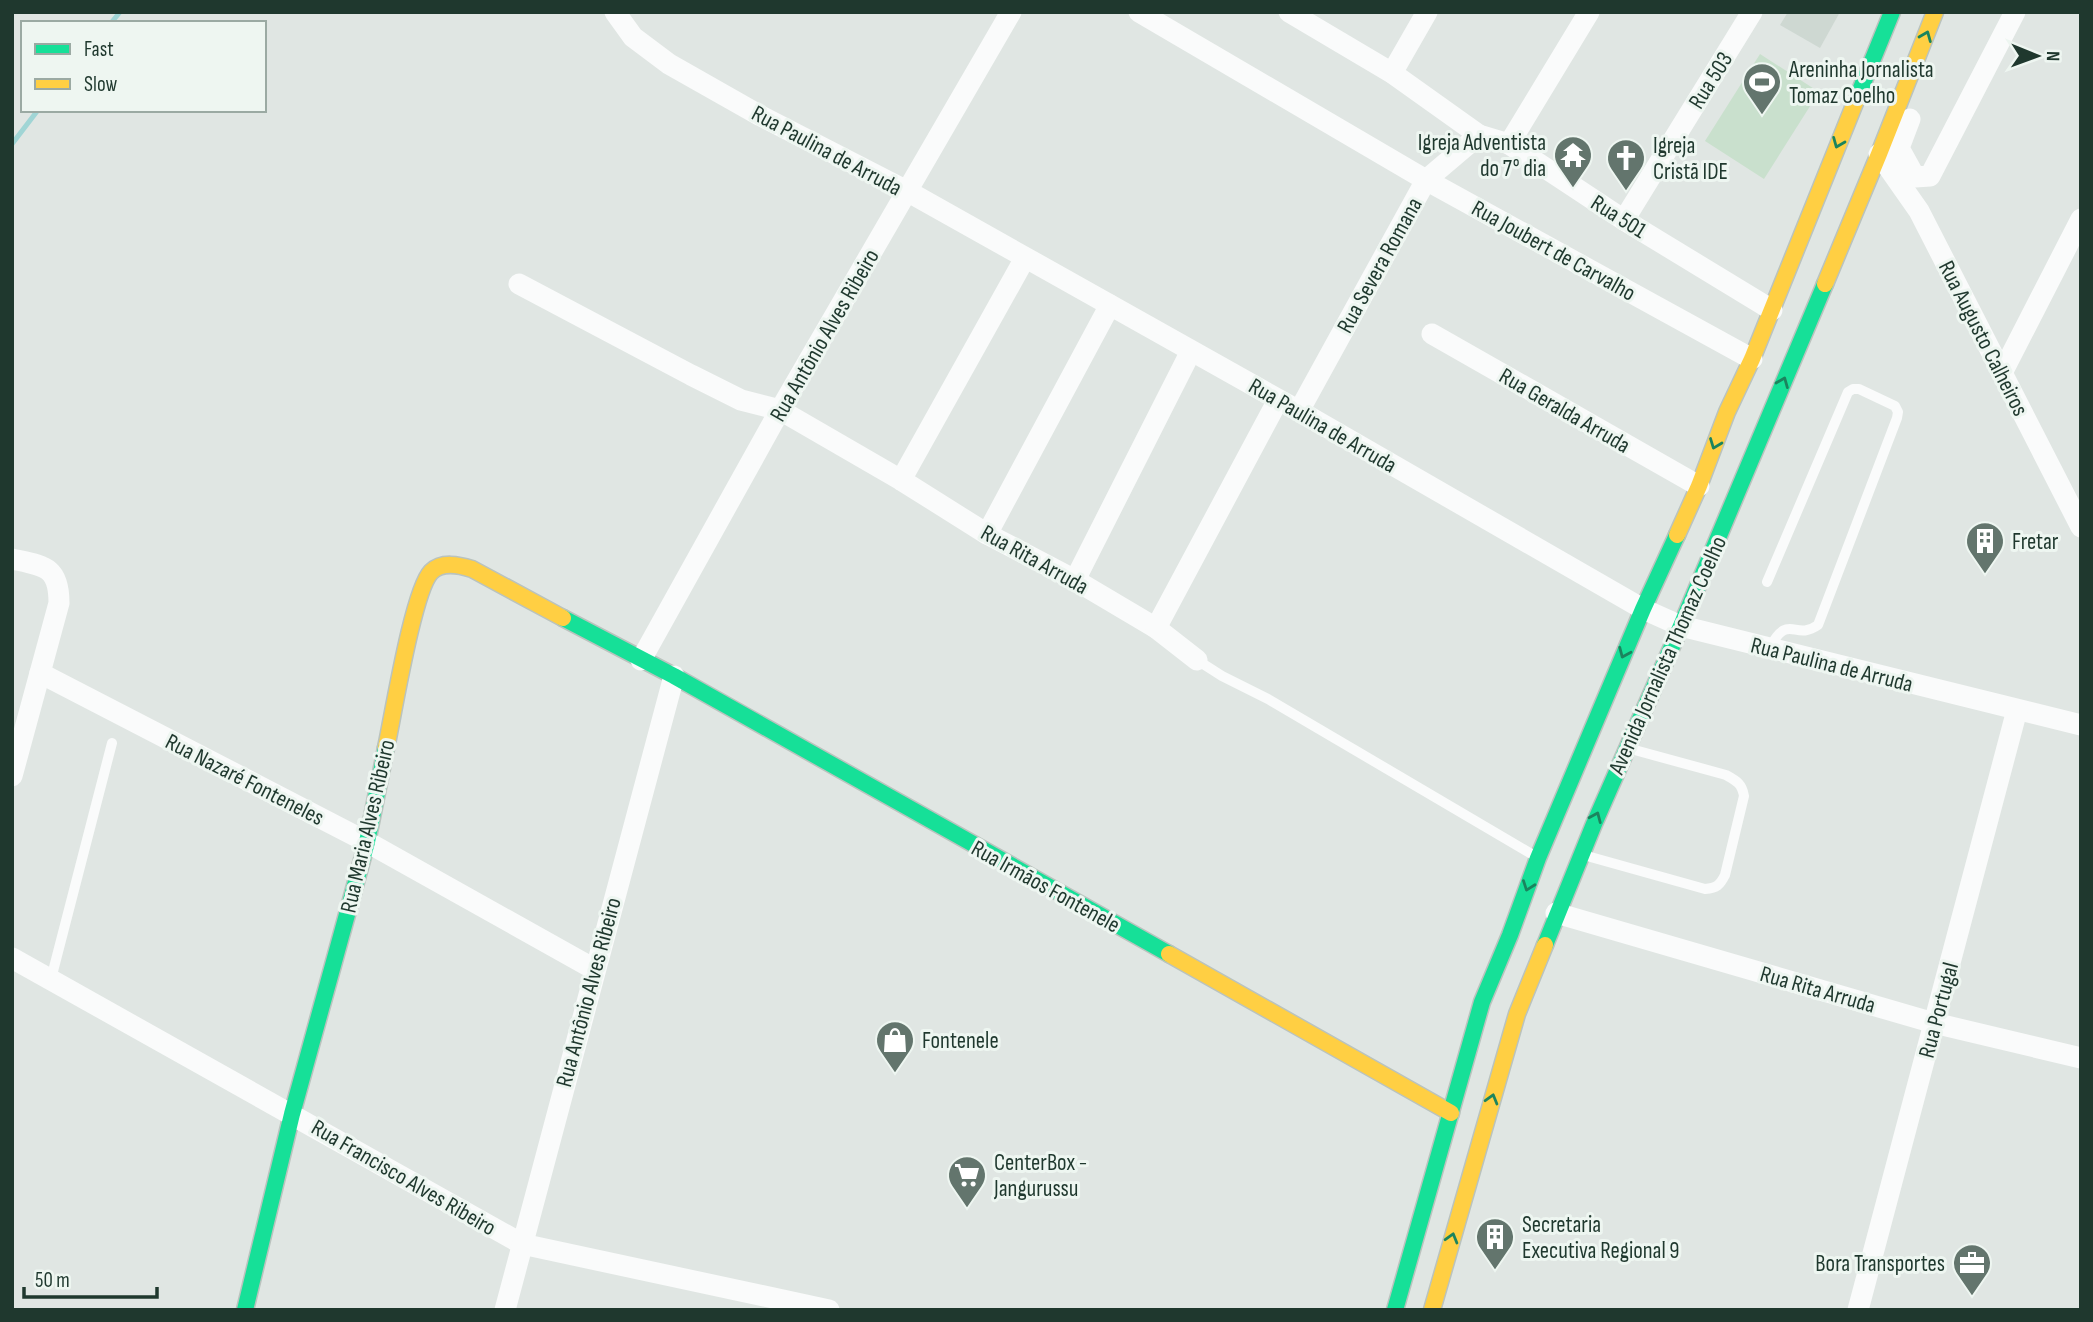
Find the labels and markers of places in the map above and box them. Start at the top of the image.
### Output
place label: Areninha Jornalista Tomaz Coelho [1788,56,1934,110]
sports icon: Areninha Jornalista Tomaz Coelho [1741,61,1783,116]
place label: Igreja Adventista do 7° dia [1418,129,1546,183]
place label: Igreja Cristã IDE [1653,132,1728,186]
temple icon: Igreja Adventista do 7° dia [1552,134,1594,189]
church icon: Igreja Cristã IDE [1605,137,1647,192]
building icon: Fretar [1964,520,2006,575]
place label: Fretar [2012,528,2059,556]
shop icon: Fontenele [874,1019,916,1074]
place label: Fontenele [922,1027,999,1055]
place label: CenterBox - Jangurussu [993,1149,1087,1203]
supermarket icon: CenterBox - Jangurussu [946,1154,988,1209]
place label: Secretaria Executiva Regional 9 [1522,1211,1680,1265]
building icon: Secretaria Executiva Regional 9 [1474,1216,1516,1271]
office icon: Bora Transportes [1951,1242,1993,1297]
place label: Bora Transportes [1815,1250,1945,1278]

